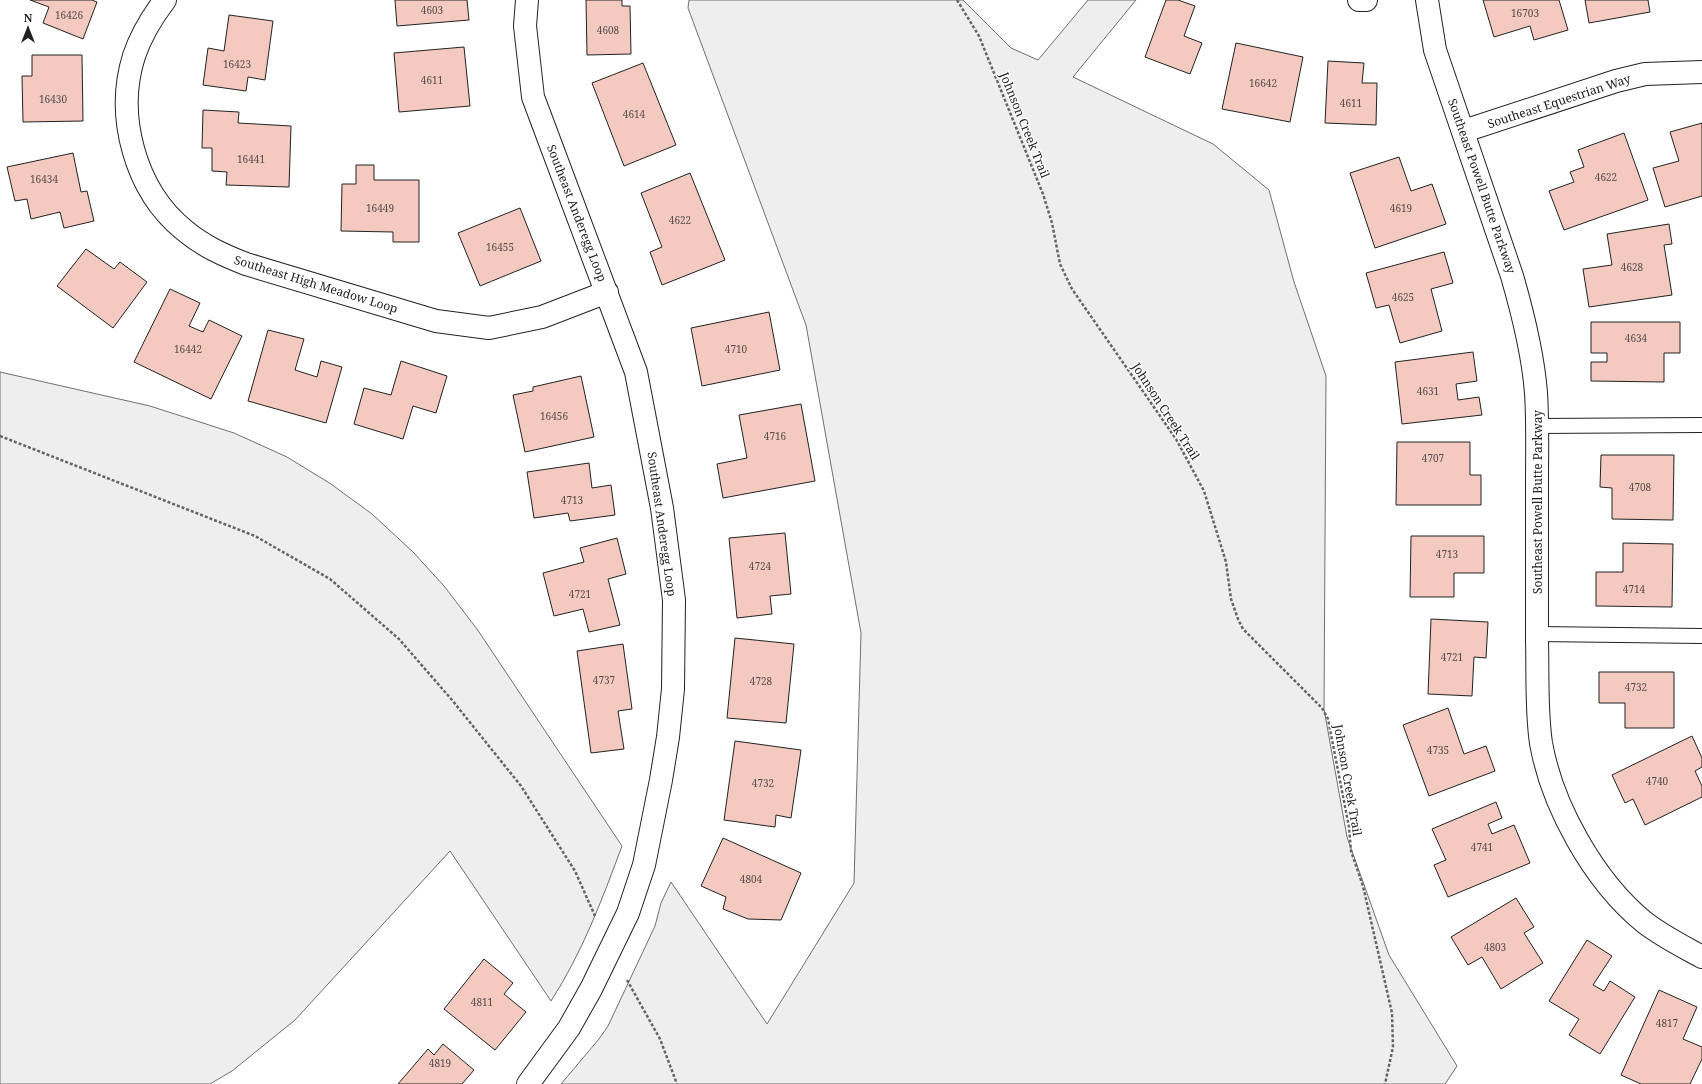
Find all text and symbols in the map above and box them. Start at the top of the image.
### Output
house number: 4603 [421,3,444,17]
house number: 16703 [1511,6,1539,20]
north arrow [8,8,48,48]
house number: 16426 [55,8,83,22]
text: N [24,10,33,25]
house number: 4608 [597,23,620,37]
house number: 16423 [223,57,251,71]
street label: Johnson Creek Trail [996,69,1054,181]
street label: Southeast Equestrian Way [1485,70,1633,132]
house number: 4611 [421,73,443,87]
house number: 16642 [1249,76,1277,90]
house number: 16430 [39,92,67,106]
house number: 4611 [1340,96,1362,110]
street label: Southeast Powell Butte Parkway [1444,96,1520,276]
house number: 4614 [623,107,646,121]
street label: Southeast Anderegg Loop [543,142,611,284]
house number: 16441 [237,152,265,166]
house number: 4622 [1595,170,1617,184]
house number: 16434 [30,172,58,186]
house number: 16449 [366,201,394,215]
house number: 4619 [1390,201,1412,215]
house number: 4622 [669,213,691,227]
house number: 16455 [486,240,514,254]
street label: Southeast High Meadow Loop [232,251,400,317]
house number: 4628 [1621,260,1644,274]
house number: 4625 [1392,290,1414,304]
house number: 4634 [1625,331,1648,345]
house number: 16442 [174,342,202,356]
house number: 4710 [725,342,748,356]
street label: Johnson Creek Trail [1128,358,1204,463]
house number: 4631 [1417,384,1439,398]
house number: 16456 [540,409,568,423]
street label: Southeast Powell Butte Parkway [1529,410,1546,594]
house number: 4716 [764,429,787,443]
street label: Southeast Anderegg Loop [643,451,681,597]
house number: 4707 [1422,451,1445,465]
house number: 4708 [1629,480,1652,494]
house number: 4713 [561,493,584,507]
house number: 4713 [1436,547,1459,561]
house number: 4724 [749,559,772,573]
house number: 4714 [1623,582,1646,596]
house number: 4721 [569,587,591,601]
house number: 4721 [1441,650,1463,664]
house number: 4737 [593,673,616,687]
house number: 4728 [750,674,773,688]
house number: 4732 [1625,680,1647,694]
street label: Johnson Creek Trail [1330,722,1366,837]
house number: 4735 [1427,743,1449,757]
house number: 4740 [1646,774,1669,788]
house number: 4732 [752,776,774,790]
house number: 4741 [1471,840,1493,854]
house number: 4804 [740,872,763,886]
house number: 4803 [1484,940,1507,954]
house number: 4811 [471,995,493,1009]
house number: 4817 [1656,1016,1679,1030]
house number: 4819 [429,1056,451,1070]

